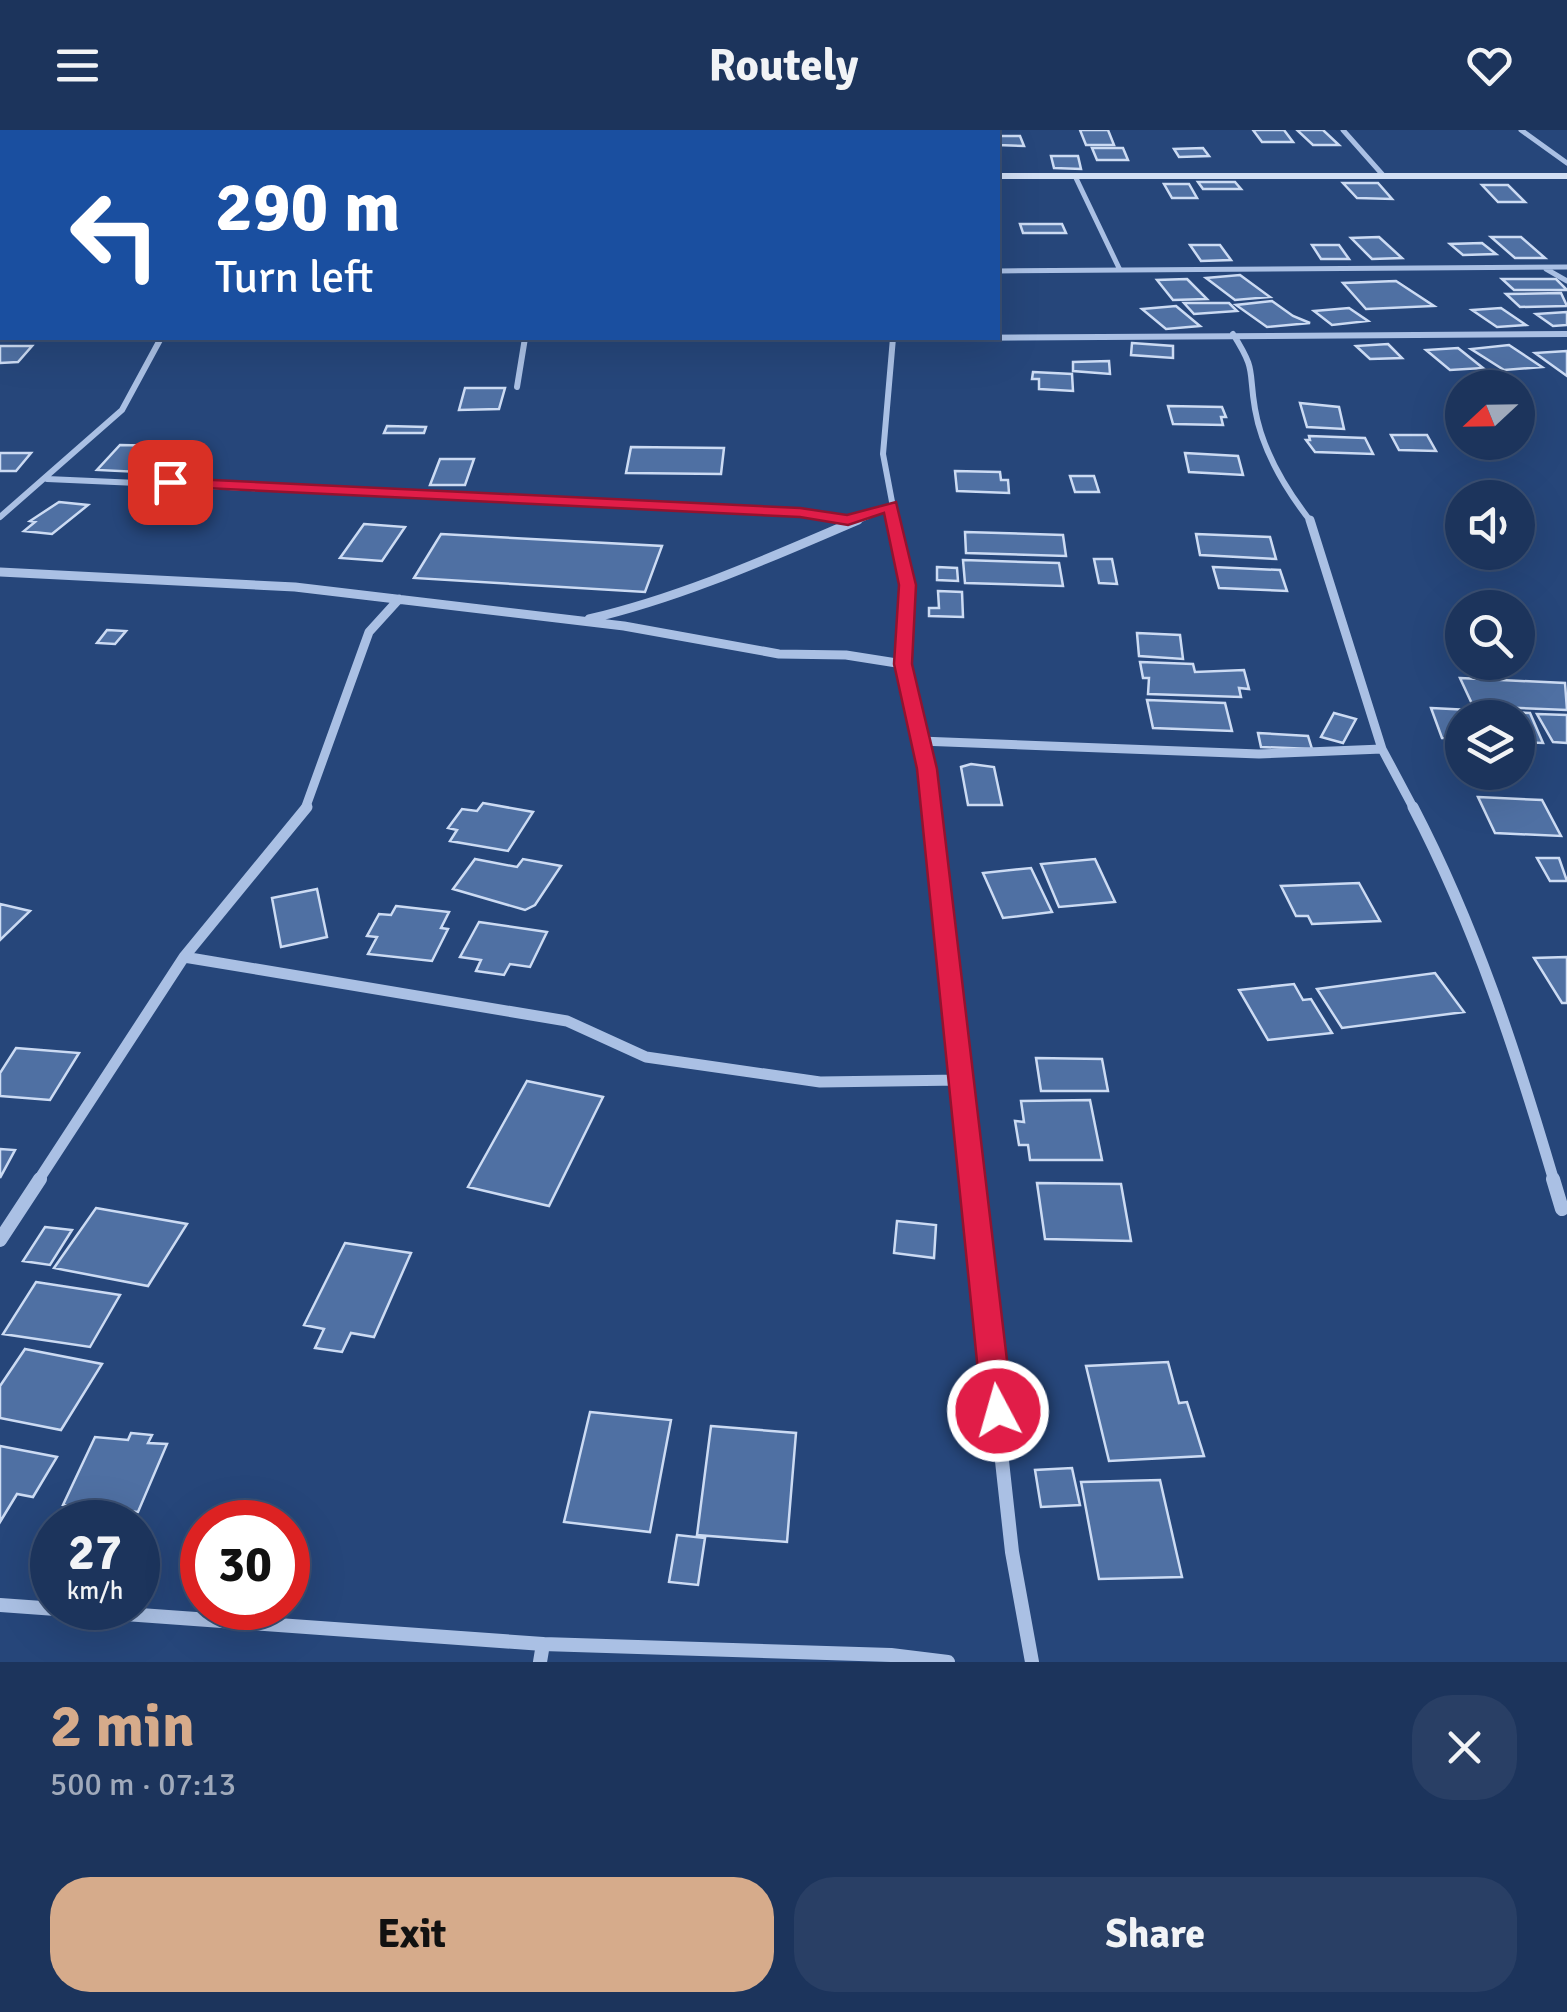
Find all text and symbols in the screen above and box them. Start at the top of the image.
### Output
icon: menu [50,38,105,93]
text: Routely [709,38,858,93]
icon: heart [1462,38,1517,93]
text: 290 m [215,164,400,250]
icon: left [50,170,180,300]
text: Turn left [215,250,374,305]
north arrow [1445,370,1535,460]
map controls [1445,370,1535,790]
pin [128,440,213,525]
icon: arrive [143,455,198,510]
button: sound [1445,480,1535,570]
button: search [1445,590,1535,680]
button: layers [1445,700,1535,790]
position arrow [946,1359,1050,1463]
speed limit sign: 30 [180,1500,310,1630]
text: 27 [68,1522,122,1584]
text: km/h [67,1575,123,1606]
text: 2 min [50,1690,195,1764]
button: close [1412,1695,1517,1800]
text: 500 m · 07:13 [50,1765,236,1804]
button: Exit [50,1877,774,1992]
button: Share [794,1877,1517,1992]

